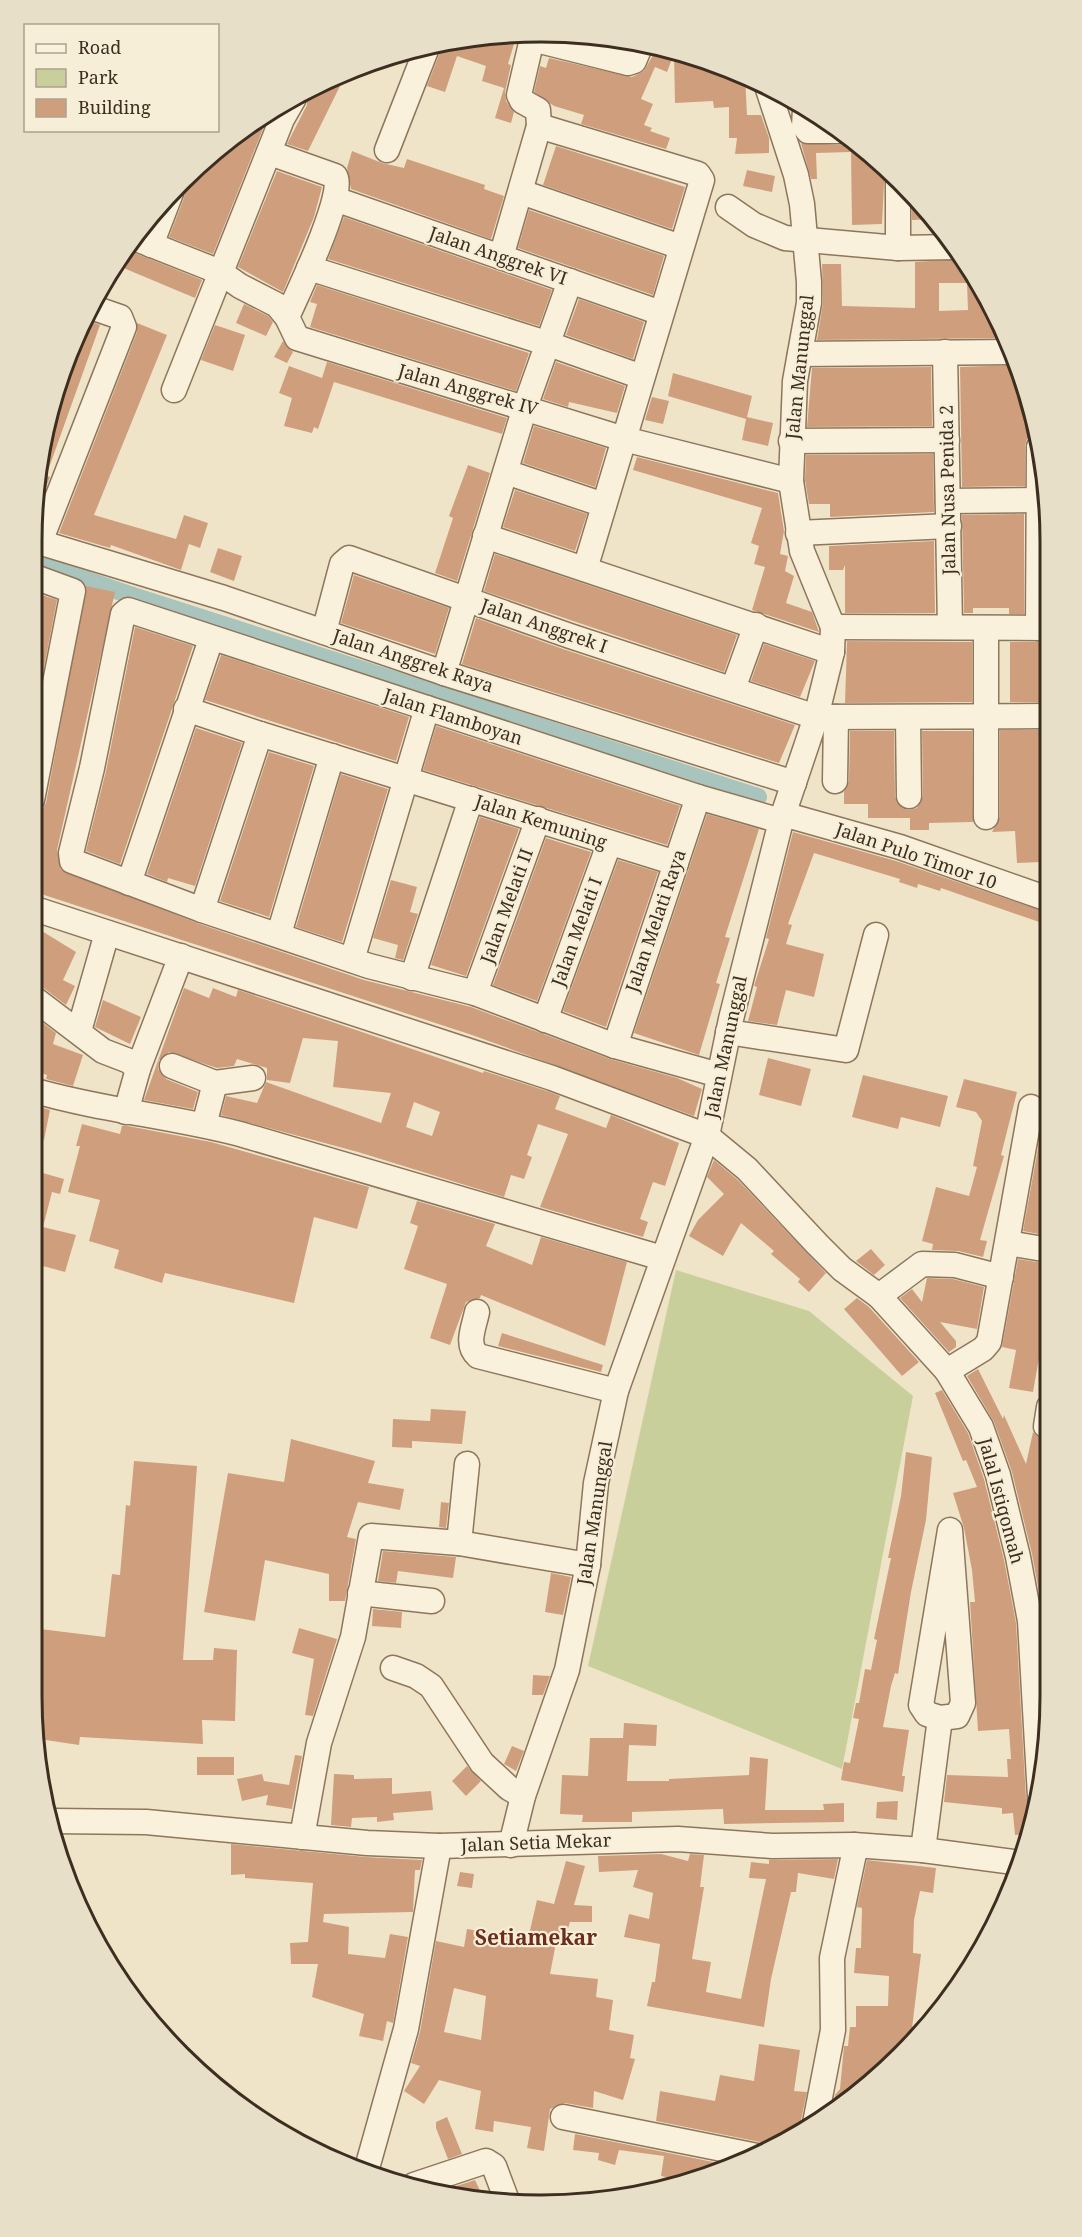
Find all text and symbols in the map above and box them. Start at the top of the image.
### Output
legend [24,24,219,132]
text: Road [78,35,121,59]
text: Park [78,65,118,89]
text: Building [78,95,151,119]
street label: Jalan Anggrek VI [425,220,570,290]
street label: Jalan Manunggal [779,293,819,441]
street label: Jalan Anggrek IV [395,357,542,421]
street label: Jalan Nusa Penida 2 [934,405,961,576]
street label: Jalan Anggrek I [477,592,611,658]
street label: Jalan Anggrek Raya [329,622,497,697]
street label: Jalan Flamboyan [380,682,526,750]
street label: Jalan Kemuning [471,788,611,854]
street label: Jalan Pulo Timor 10 [832,816,1000,894]
street label: Jalan Melati II [474,845,538,967]
street label: Jalan Melati Raya [619,846,691,996]
street label: Jalan Melati I [545,874,607,990]
street label: Jalan Manunggal [698,973,752,1121]
street label: Jalal Istiqomah [973,1434,1030,1566]
street label: Jalan Manunggal [571,1439,617,1587]
street label: Jalan Setia Mekar [459,1827,612,1857]
district label: Setiamekar [475,1923,597,1951]

